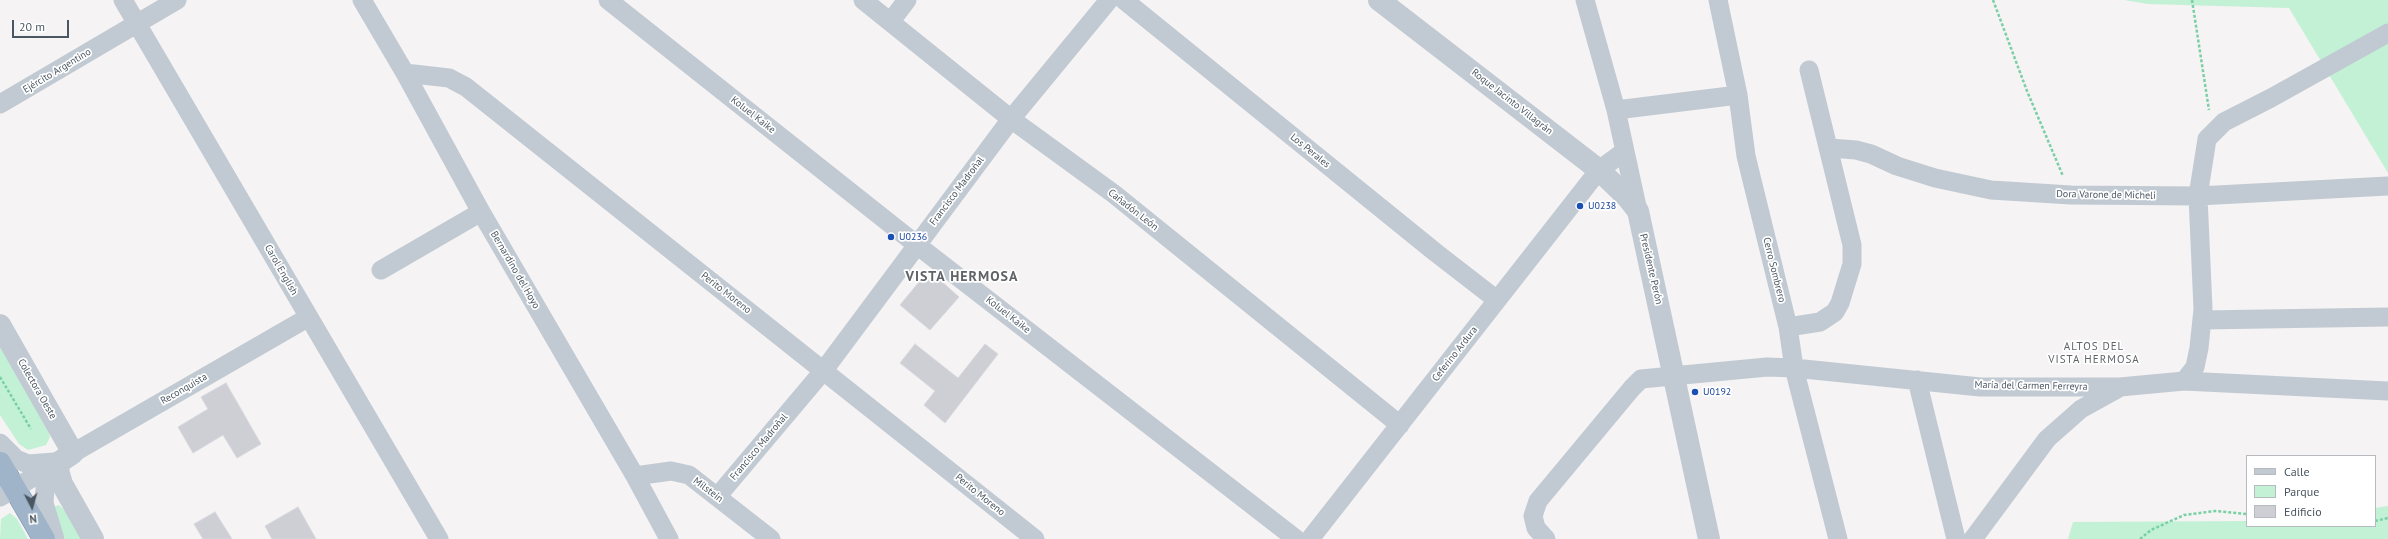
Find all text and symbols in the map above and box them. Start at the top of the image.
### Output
scale bar [14,12,71,38]
text: 20 m [19,19,45,34]
street label: Ejército Argentino [21,46,93,96]
street label: Roque Jacinto Villagrán [1469,67,1555,137]
street label: Koluel Kaike [728,94,778,136]
street label: Los Perales [1288,131,1332,171]
street label: Francisco Madroñal [927,154,987,228]
street label: Cañadón León [1106,187,1160,233]
street label: Dora Varone de Micheli [2056,188,2156,202]
place label: U0238 [1588,200,1616,212]
marker: U0238 [1575,201,1585,211]
street label: Bernardino del Hoyo [488,229,542,311]
place label: U0236 [899,231,927,243]
marker: U0236 [886,232,896,242]
street label: Presidente Perón [1637,233,1665,305]
street label: Cerro Sombrero [1760,236,1788,304]
street label: Carol English [262,243,300,297]
district label: VISTA HERMOSA [905,269,1019,285]
street label: Perito Moreno [699,270,753,316]
street label: Koluel Kaike [983,294,1033,336]
street label: Ceferino Ardura [1430,324,1480,384]
district label: ALTOS DEL VISTA HERMOSA [2048,340,2140,366]
street label: Colectora Oeste [15,357,59,421]
street label: Reconquista [159,371,209,407]
street label: María del Carmen Ferreyra [1975,379,2087,393]
place label: U0192 [1703,386,1731,398]
marker: U0192 [1690,387,1700,397]
street label: Francisco Madroñal [728,411,790,483]
legend [2246,455,2376,527]
text: Calle [2284,464,2310,479]
street label: Perito Moreno [953,471,1007,519]
street label: Milstein [691,475,725,505]
text: Parque [2284,484,2319,499]
north arrow [12,487,52,527]
text: Edificio [2284,504,2322,519]
text: N [29,512,38,526]

